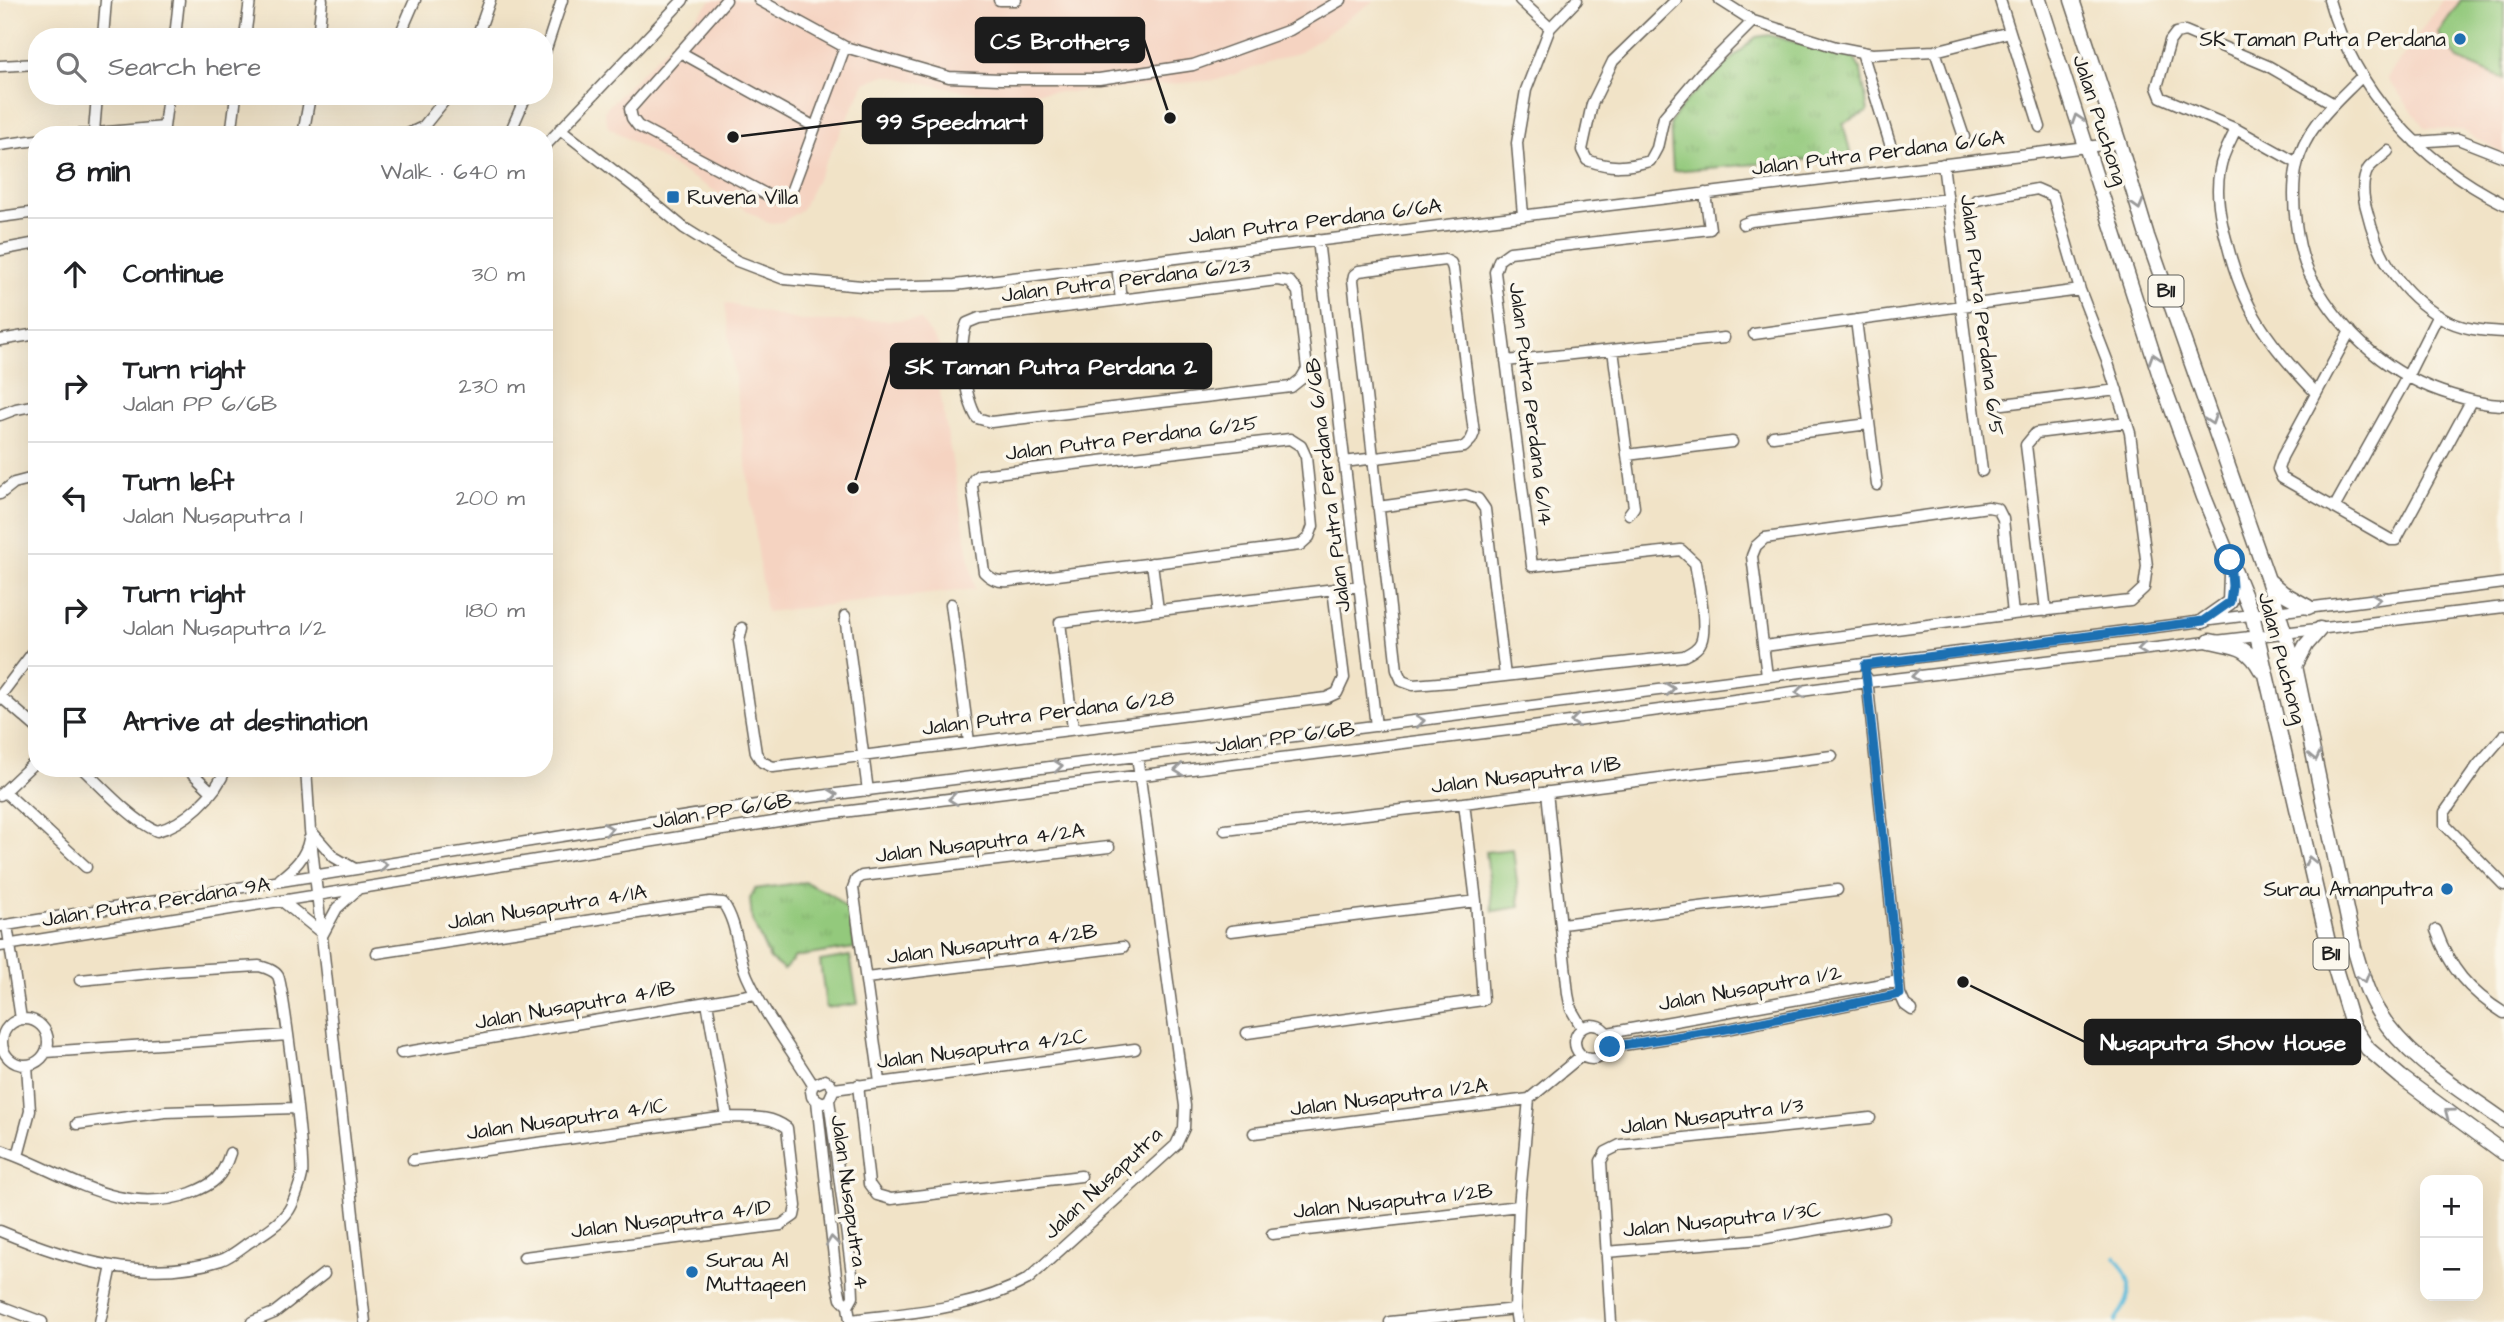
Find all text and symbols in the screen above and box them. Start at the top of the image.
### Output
callout: CS Brothers [976,18,1144,62]
place label: SK Taman Putra Perdana [2199,25,2446,54]
text: CS Brothers [990,26,1130,58]
search box [28,28,553,105]
marker: SK Taman Putra Perdana [2452,31,2468,47]
icon: search [52,48,90,86]
text: Search here [108,49,261,85]
street label: Jalan Puchong [2063,51,2135,190]
callout: 99 Speedmart [863,99,1042,143]
text: 99 Speedmart [876,106,1028,138]
one-way arrow [2071,113,2085,125]
street label: Jalan Putra Perdana 6/6A [1750,123,2007,183]
text: 8 min [56,151,130,193]
text: Walk · 640 m [381,156,525,188]
place label: Ruvena Villa [687,183,798,212]
marker: Ruvena Villa [665,189,681,205]
street label: Jalan Putra Perdana 6/6A [1187,191,1444,251]
street label: Jalan Putra Perdana 6/5 [1953,193,2011,437]
one-way arrow [2129,199,2144,211]
street label: Jalan Putra Perdana 6/23 [1000,250,1253,310]
icon: ahead [56,255,94,293]
text: Continue [123,256,224,292]
text: 30 m [472,258,525,290]
road number: B11 [2148,276,2184,306]
street label: Jalan Putra Perdana 6/14 [1502,281,1560,527]
callout: SK Taman Putra Perdana 2 [891,344,1211,388]
text: SK Taman Putra Perdana 2 [904,351,1198,383]
text: Turn right [123,352,245,388]
one-way arrow [2148,353,2163,365]
street label: Jalan Putra Perdana 6/6B [1298,356,1358,614]
icon: right [56,367,94,405]
text: 230 m [459,370,525,402]
text: Jalan PP 6/6B [123,388,277,420]
street label: Jalan Putra Perdana 6/25 [1004,408,1260,468]
one-way arrow [2203,414,2217,426]
text: Turn left [123,464,234,500]
icon: left [56,479,94,517]
text: 200 m [456,482,525,514]
text: Jalan Nusaputra 1 [123,500,303,532]
route start [2214,544,2245,575]
text: Turn right [123,576,245,612]
street label: Jalan Puchong [2249,589,2314,728]
icon: right [56,591,94,629]
one-way arrow [2370,591,2382,606]
text: 180 m [466,594,525,626]
text: Jalan Nusaputra 1/2 [123,612,326,644]
one-way arrow [2136,642,2148,657]
one-way arrow [1910,669,1922,684]
one-way arrow [1664,681,1676,696]
street label: Jalan Putra Perdana 6/28 [920,683,1176,743]
one-way arrow [1794,684,1806,699]
icon: arrive [56,703,94,741]
text: Arrive at destination [123,704,368,740]
one-way arrow [1414,713,1426,728]
street label: Jalan PP 6/6B [1213,714,1357,760]
one-way arrow [1569,714,1581,729]
street label: Jalan Nusaputra 1/1B [1429,749,1623,802]
one-way arrow [2306,750,2321,762]
one-way arrow [1052,759,1064,774]
one-way arrow [1173,762,1185,777]
street label: Jalan PP 6/6B [650,786,794,836]
one-way arrow [827,787,838,802]
one-way arrow [947,791,958,806]
street label: Jalan Nusaputra 4/2A [874,816,1087,871]
one-way arrow [602,822,614,837]
one-way arrow [2304,855,2318,867]
one-way arrow [377,858,389,873]
street label: Jalan Putra Perdana 9A [40,870,273,934]
place label: Surau Amanputra [2263,875,2433,905]
street label: Jalan Nusaputra 4/1A [445,877,649,938]
marker: Surau Amanputra [2439,881,2455,897]
street label: Jalan Nusaputra 4/2B [885,917,1099,972]
road number: B11 [2314,938,2348,970]
street label: Jalan Nusaputra 1/2 [1656,958,1844,1019]
one-way arrow [2355,972,2370,984]
street label: Jalan Nusaputra 4/1B [473,973,678,1038]
callout: Nusaputra Show House [2085,1020,2360,1064]
street label: Jalan Nusaputra 4/2C [875,1022,1089,1077]
text: Nusaputra Show House [2100,1027,2347,1059]
route end [1594,1031,1625,1062]
street label: Jalan Nusaputra 1/2A [1288,1070,1490,1125]
street label: Jalan Nusaputra 1/3 [1619,1090,1806,1143]
street label: Jalan Nusaputra 4/1C [465,1091,670,1148]
one-way arrow [2444,1108,2457,1121]
street label: Jalan Nusaputra 4 [822,1113,877,1291]
street label: Jalan Nusaputra [1037,1120,1170,1246]
map controls [2420,1175,2483,1301]
button: + [2420,1175,2483,1238]
street label: Jalan Nusaputra 1/2B [1292,1176,1494,1227]
street label: Jalan Nusaputra 4/1D [569,1192,773,1247]
street label: Jalan Nusaputra 1/3C [1621,1195,1823,1246]
one-way arrow [825,1235,840,1247]
button: − [2420,1238,2483,1301]
place label: Surau Al Muttaqeen [706,1246,806,1299]
marker: Surau Al Muttaqeen [684,1264,700,1280]

